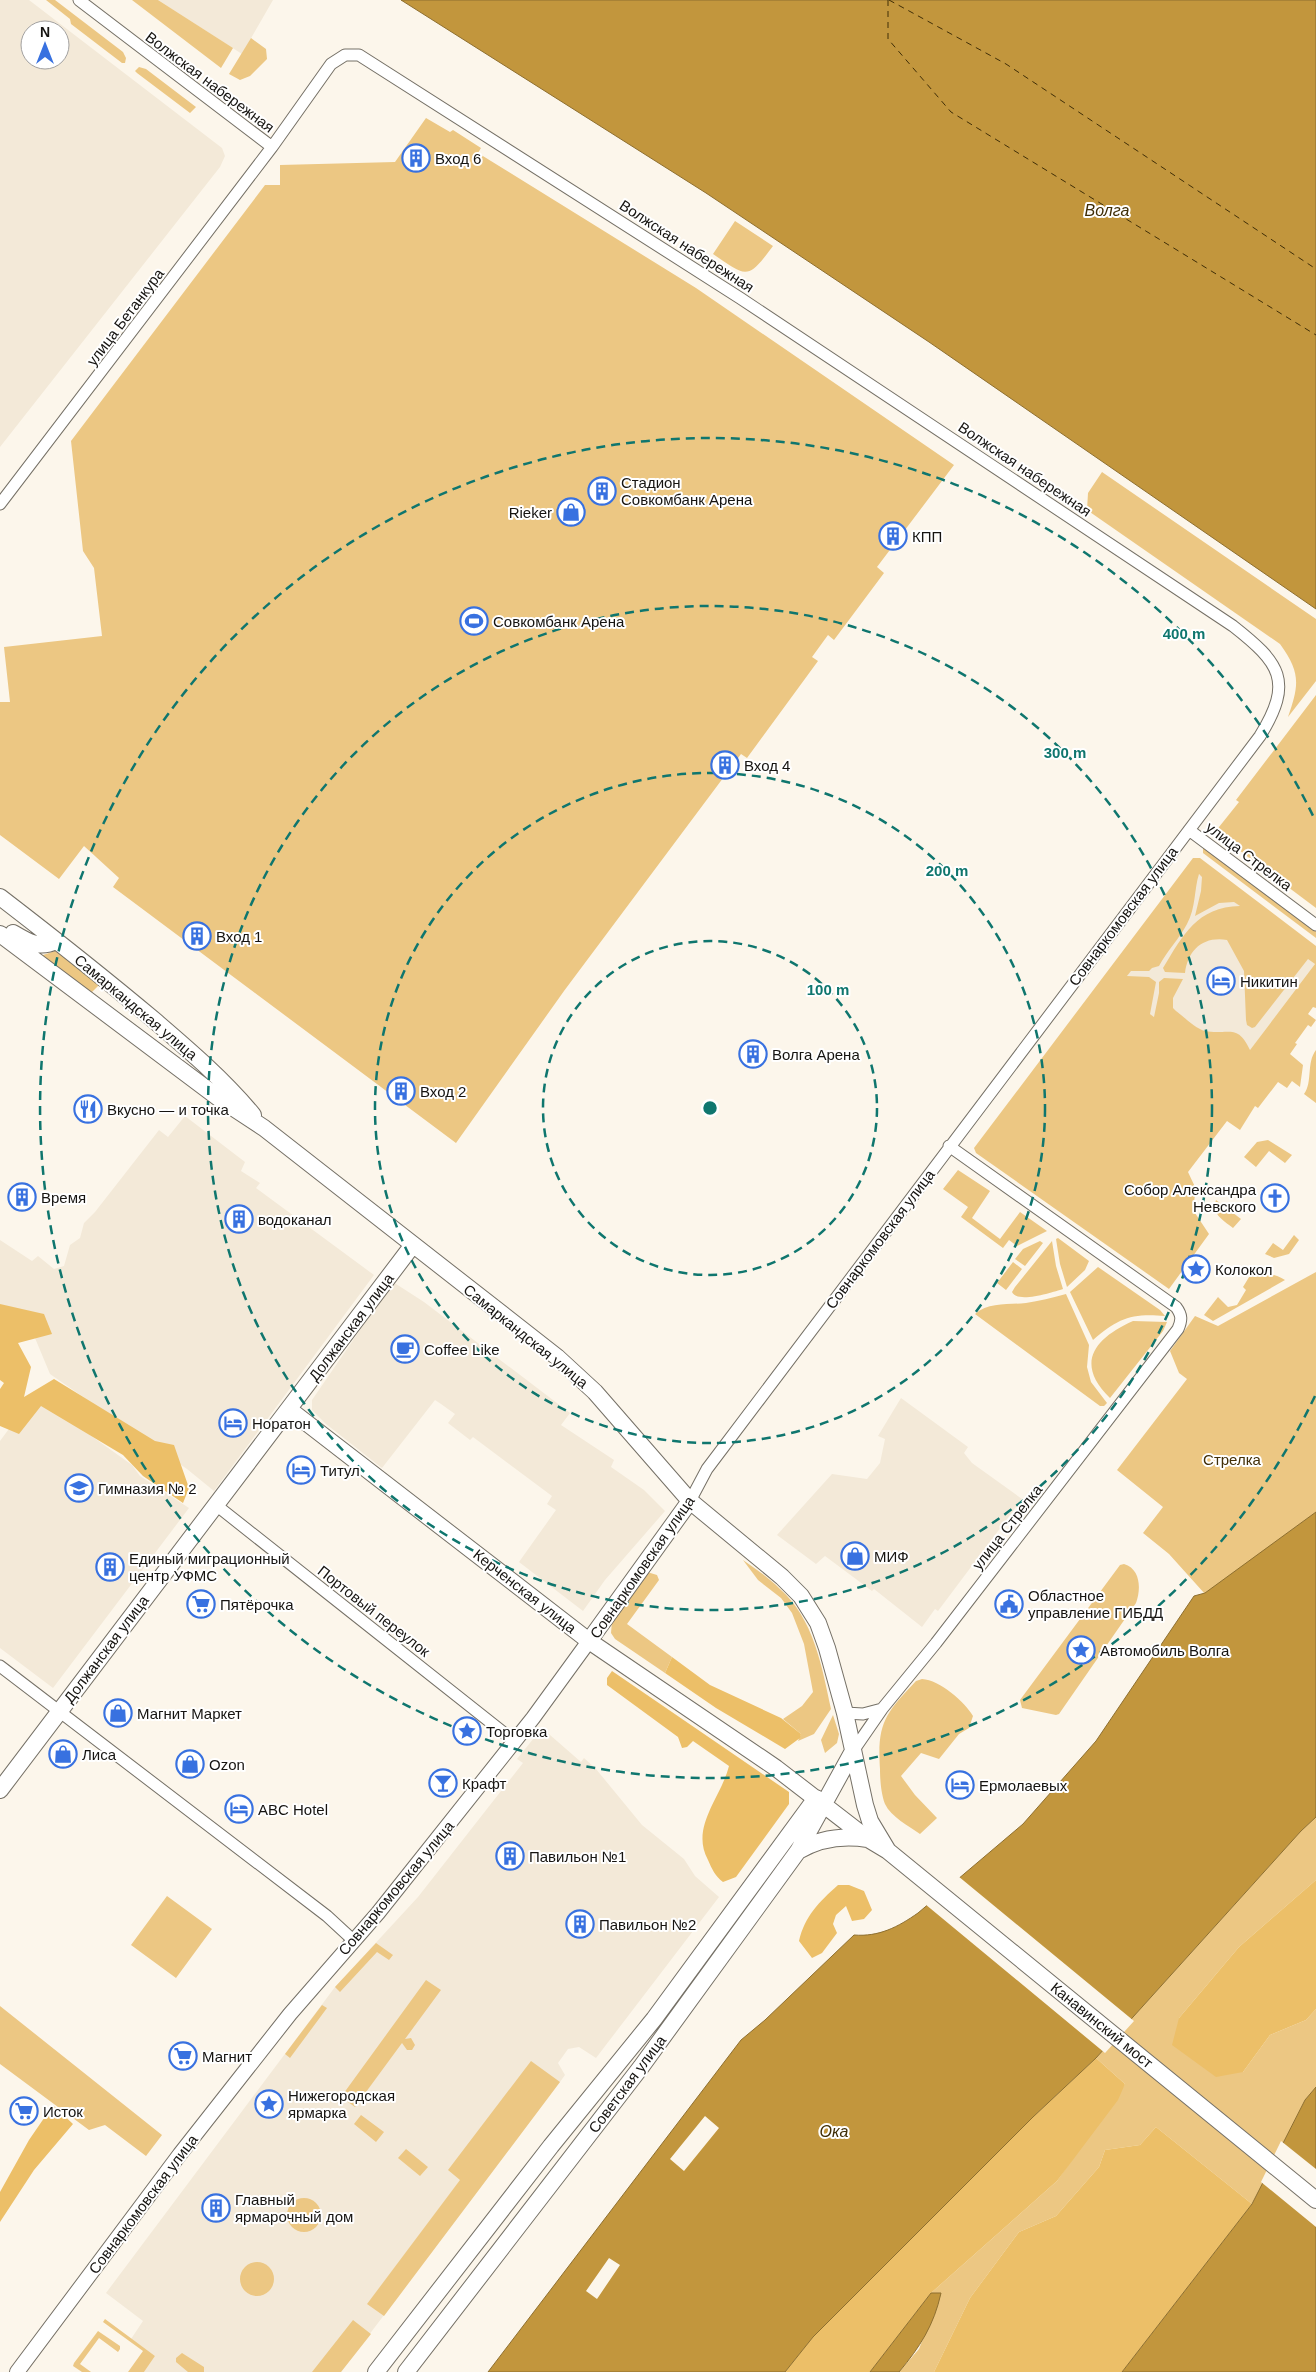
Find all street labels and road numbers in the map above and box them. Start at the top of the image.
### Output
street label: Волжская набережная [142,28,278,136]
street label: Волжская набережная [617,196,757,296]
street label: улица Бетанкура [83,265,167,369]
street label: Волжская набережная [955,418,1095,520]
street label: улица Стрелка [1203,818,1296,894]
street label: Совнаркомовская улица [1065,843,1181,989]
street label: Самаркандская улица [71,951,201,1064]
street label: Совнаркомовская улица [822,1166,938,1312]
street label: Должанская улица [305,1269,397,1384]
street label: Самаркандская улица [460,1281,592,1392]
street label: улица Стрелка [969,1481,1046,1573]
street label: Совнаркомовская улица [586,1492,698,1641]
street label: Керченская улица [470,1546,580,1637]
street label: Портовый переулок [315,1562,434,1660]
street label: Должанская улица [60,1591,152,1706]
street label: Совнаркомовская улица [335,1817,458,1959]
street label: Канавинский мост [1048,1979,1157,2071]
street label: Советская улица [585,2031,670,2136]
street label: Совнаркомовская улица [85,2131,201,2277]

